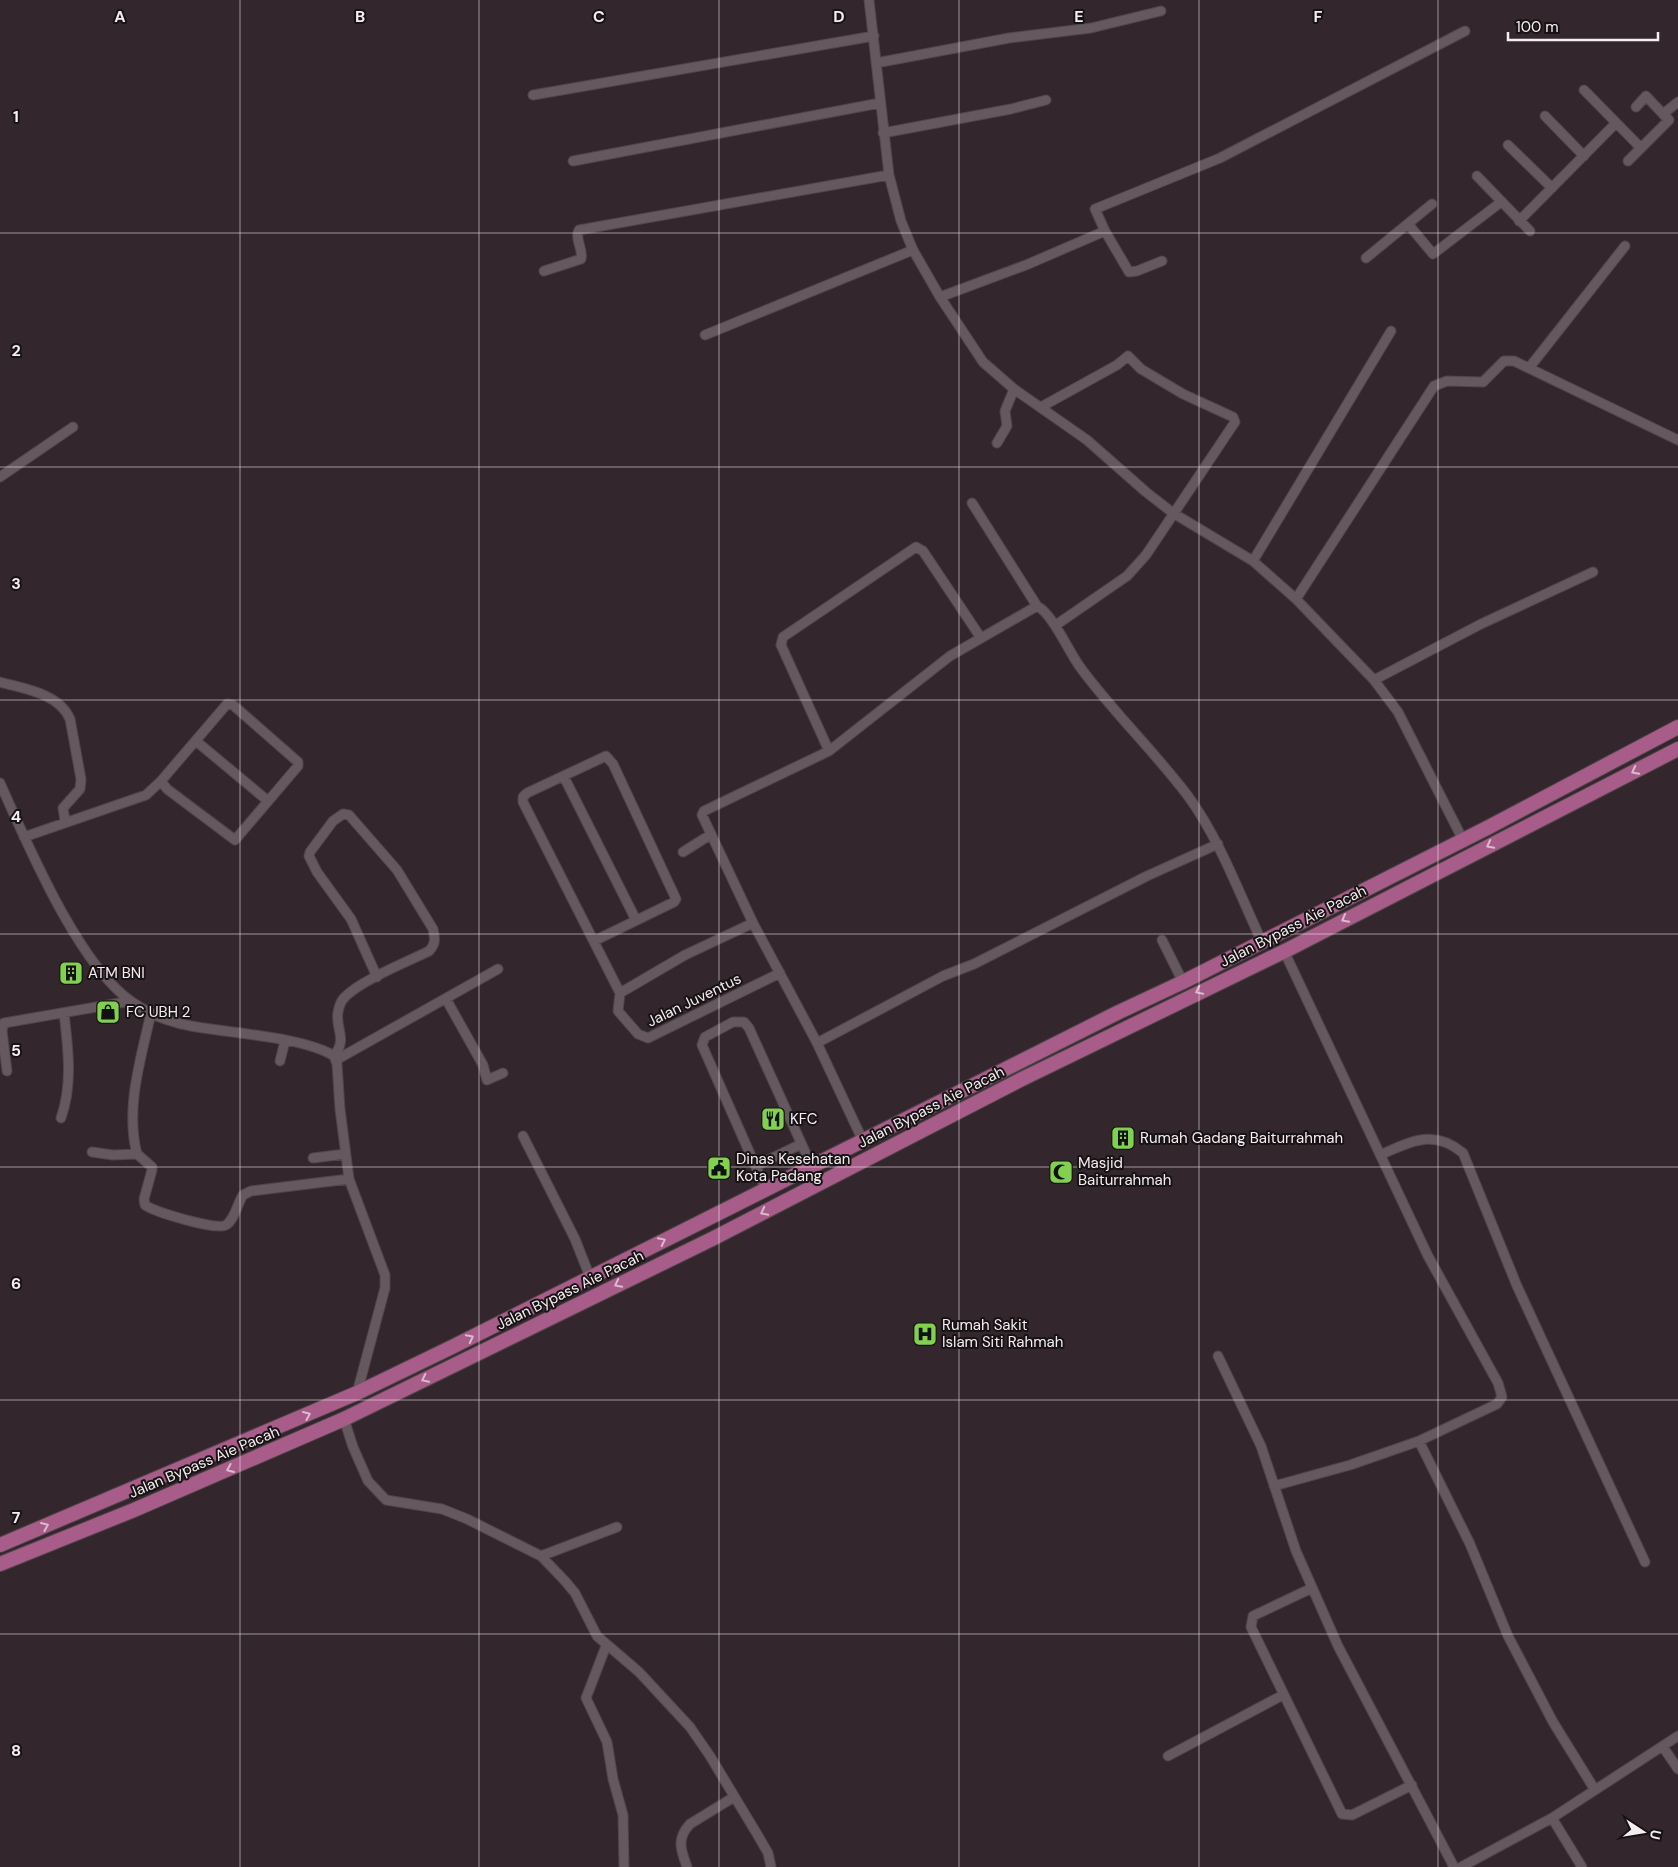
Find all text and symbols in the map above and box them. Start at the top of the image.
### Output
text: A [114,6,126,27]
text: B [355,6,365,27]
text: C [593,6,605,27]
text: D [833,6,845,27]
text: E [1074,6,1084,27]
text: F [1314,6,1323,27]
scale bar [1508,10,1658,42]
text: 100 m [1516,17,1559,37]
text: 1 [13,106,19,127]
text: 2 [11,340,21,361]
text: 3 [11,573,21,594]
one-way arrow [1631,765,1640,775]
text: 4 [11,806,21,827]
one-way arrow [1486,839,1495,849]
street label: Jalan Bypass Aie Pacah [1216,880,1370,972]
one-way arrow [1341,913,1350,923]
building icon: ATM BNI [58,960,84,986]
place label: ATM BNI [88,963,145,983]
street label: Jalan Juventus [644,969,744,1031]
one-way arrow [1196,985,1205,995]
shop icon: FC UBH 2 [95,999,121,1025]
place label: FC UBH 2 [126,1002,191,1022]
text: 5 [11,1040,21,1061]
street label: Jalan Bypass Aie Pacah [854,1061,1008,1153]
restaurant icon: KFC [760,1106,786,1132]
place label: KFC [790,1109,818,1129]
building icon: Rumah Gadang Baiturrahmah [1110,1125,1136,1151]
place label: Rumah Gadang Baiturrahmah [1140,1128,1343,1148]
place label: Dinas Kesehatan Kota Padang [736,1149,850,1186]
place label: Masjid Baiturrahmah [1078,1153,1171,1190]
public building icon: Dinas Kesehatan Kota Padang [706,1155,732,1181]
mosque icon: Masjid Baiturrahmah [1048,1159,1074,1185]
one-way arrow [760,1206,769,1216]
one-way arrow [657,1237,666,1248]
street label: Jalan Bypass Aie Pacah [493,1246,647,1334]
text: 6 [11,1273,21,1294]
one-way arrow [614,1278,623,1289]
place label: Rumah Sakit Islam Siti Rahmah [942,1315,1063,1352]
hospital icon: Rumah Sakit Islam Siti Rahmah [912,1321,938,1347]
one-way arrow [465,1334,474,1344]
one-way arrow [421,1373,430,1383]
one-way arrow [302,1410,311,1421]
street label: Jalan Bypass Aie Pacah [126,1421,282,1503]
one-way arrow [226,1462,235,1473]
text: 7 [12,1507,21,1528]
one-way arrow [40,1522,49,1533]
text: 8 [11,1740,21,1761]
north arrow [1618,1807,1668,1857]
text: U [1646,1828,1666,1841]

